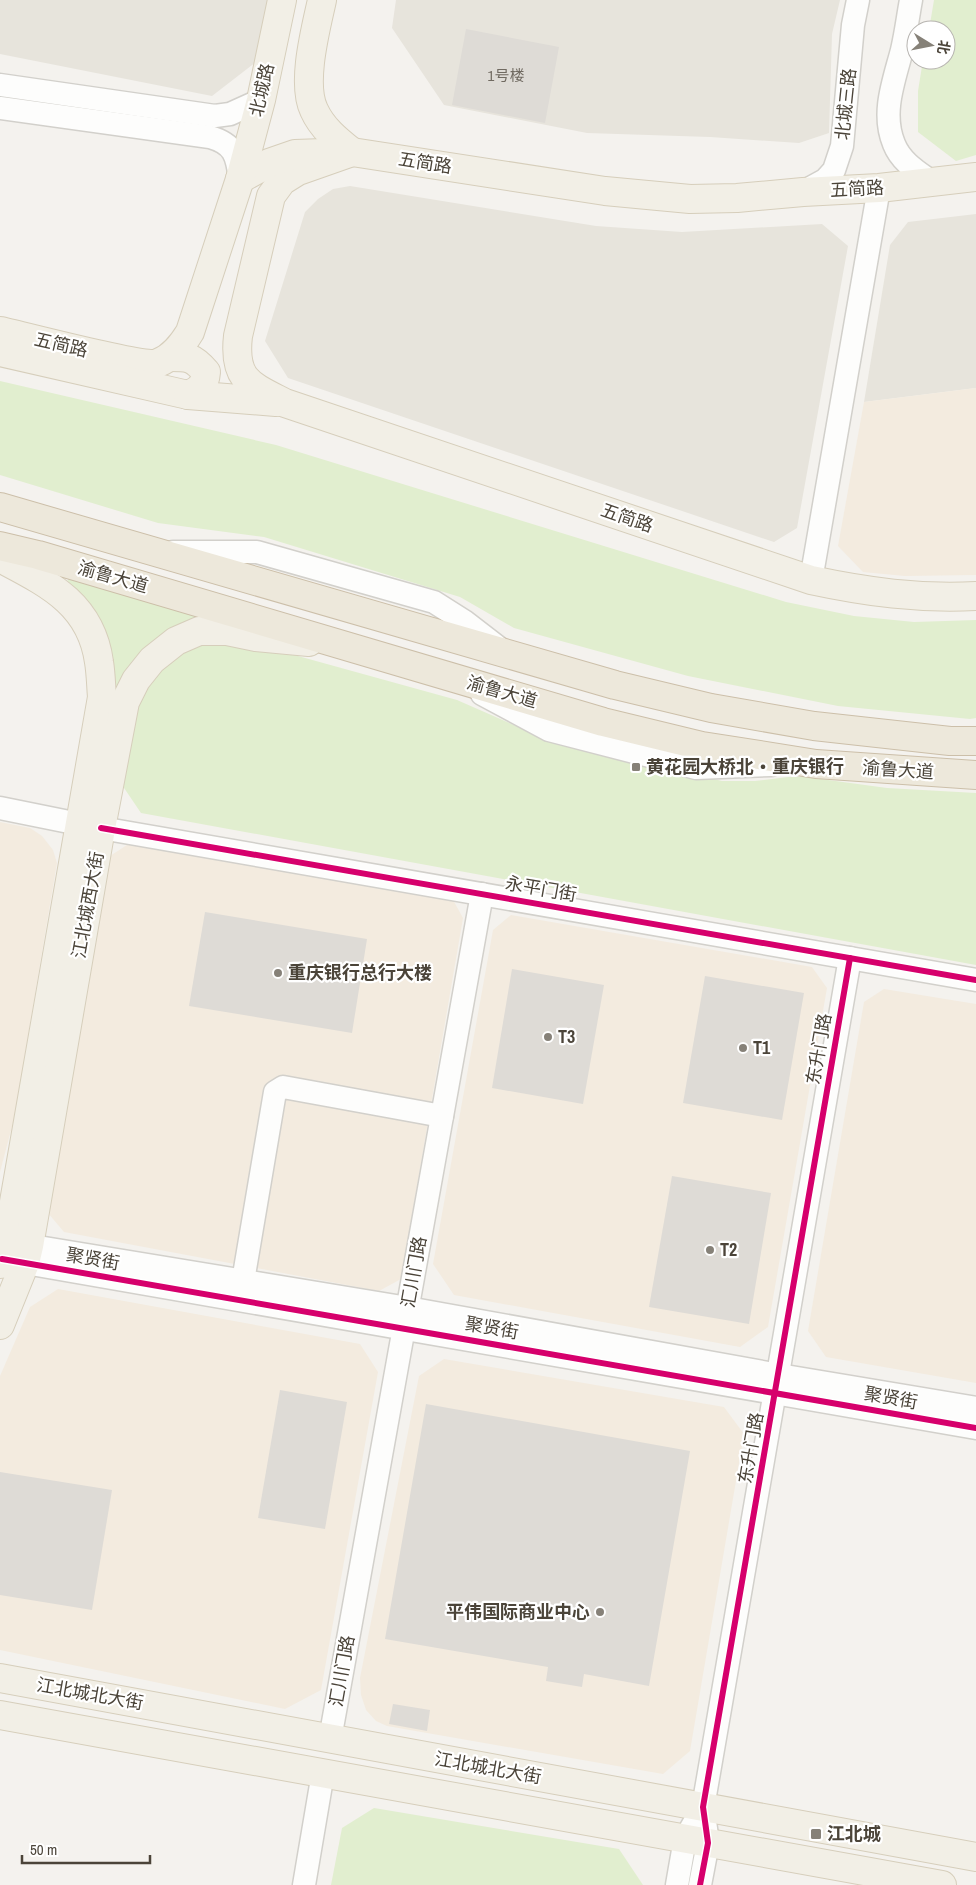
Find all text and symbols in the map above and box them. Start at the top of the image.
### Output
north arrow [906,20,956,70]
text: 北 [934,39,954,56]
street label: 北城路 [243,61,280,119]
house number: 1号楼 [488,65,524,86]
street label: 北城三路 [829,67,862,141]
street label: 五简路 [396,146,454,179]
street label: 五简路 [829,175,885,202]
street label: 五简路 [32,326,90,363]
street label: 五简路 [598,497,657,538]
street label: 渝鲁大道 [75,555,151,598]
street label: 渝鲁大道 [464,670,540,713]
place label: 黄花园大桥北‧重庆银行 [646,754,844,779]
street label: 渝鲁大道 [861,755,935,784]
marker: 黄花园大桥北‧重庆银行 [630,761,642,773]
street label: 江北城西大街 [66,850,109,960]
street label: 永平门街 [503,870,579,907]
place label: 重庆银行总行大楼 [288,960,432,985]
marker: 重庆银行总行大楼 [272,967,284,979]
street label: 东升门路 [800,1011,837,1087]
place label: T3 [558,1024,575,1049]
marker: T3 [542,1031,554,1043]
place label: T1 [753,1035,771,1060]
marker: T1 [737,1042,749,1054]
street label: 汇川门路 [395,1234,432,1310]
place label: T2 [720,1237,737,1262]
street label: 聚贤街 [64,1242,122,1276]
marker: T2 [704,1244,716,1256]
street label: 聚贤街 [463,1311,521,1345]
street label: 聚贤街 [862,1381,920,1415]
street label: 东升门路 [732,1410,769,1486]
place label: 平伟国际商业中心 [446,1599,590,1624]
marker: 平伟国际商业中心 [594,1606,606,1618]
street label: 汇川门路 [323,1633,360,1709]
street label: 江北城北大街 [35,1672,145,1715]
street label: 江北城北大街 [433,1746,543,1789]
place label: 江北城 [827,1821,881,1846]
marker: 江北城 [809,1827,823,1841]
scale bar [22,1832,150,1864]
text: 50 m [30,1839,57,1860]

